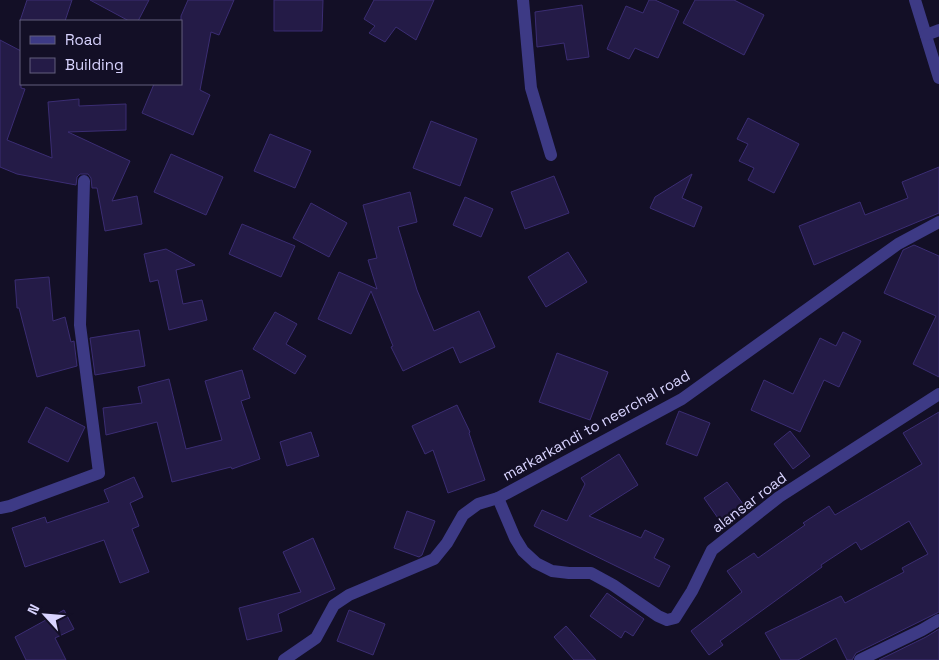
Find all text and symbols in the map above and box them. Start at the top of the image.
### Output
legend [20,20,182,85]
text: Road [65,30,102,49]
text: Building [65,55,124,74]
street label: markarkandi to neerchal road [499,365,693,485]
street label: alansar road [708,468,790,536]
north arrow [20,590,70,640]
text: N [23,601,43,617]

